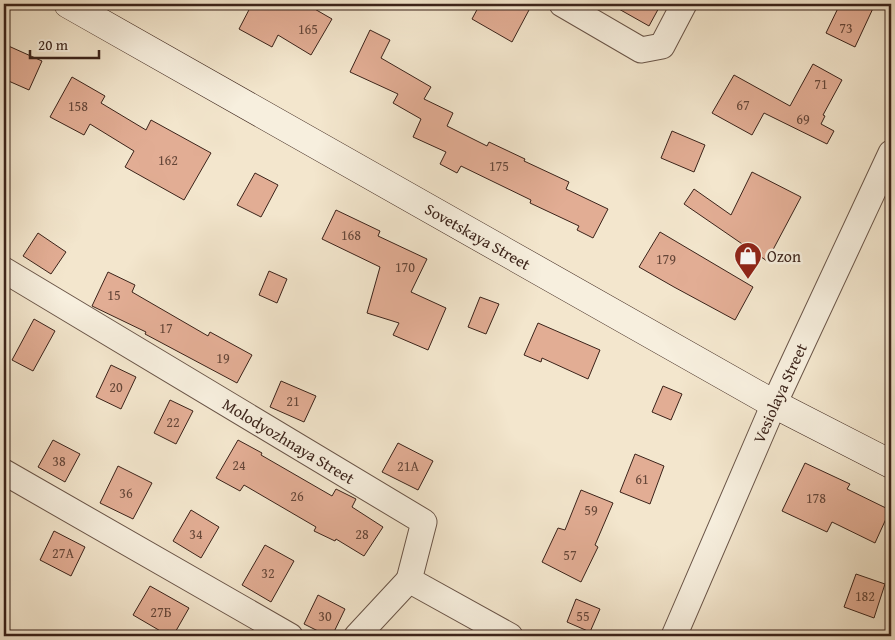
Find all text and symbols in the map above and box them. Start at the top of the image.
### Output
house number: 73 [839,18,853,38]
house number: 165 [298,19,318,39]
scale bar [30,28,99,60]
text: 20 m [38,34,69,55]
house number: 71 [814,74,828,94]
house number: 67 [736,95,750,115]
house number: 158 [68,96,88,116]
house number: 69 [796,109,810,129]
house number: 162 [158,150,178,170]
house number: 175 [489,156,509,176]
street label: Sovetskaya Street [421,197,535,276]
house number: 168 [341,225,361,245]
shop icon: Ozon [733,241,763,280]
place label: Ozon [767,244,801,268]
house number: 179 [656,249,676,269]
house number: 170 [395,257,415,277]
house number: 15 [107,285,121,305]
house number: 17 [159,318,173,338]
street label: Vesiolaya Street [747,339,813,447]
house number: 19 [216,348,230,368]
house number: 20 [109,377,123,397]
house number: 21 [286,391,300,411]
street label: Molodyozhnaya Street [218,392,360,490]
house number: 22 [166,412,180,432]
house number: 38 [52,451,66,471]
house number: 24 [232,455,246,475]
house number: 21А [397,456,419,476]
house number: 61 [635,469,649,489]
house number: 36 [119,483,133,503]
house number: 26 [290,486,304,506]
house number: 178 [806,488,826,508]
house number: 59 [584,500,598,520]
house number: 34 [189,524,203,544]
house number: 28 [355,524,369,544]
house number: 27А [52,543,74,563]
house number: 57 [563,545,577,565]
house number: 32 [261,563,275,583]
house number: 182 [855,586,875,606]
house number: 27Б [150,602,172,622]
house number: 30 [318,606,332,626]
house number: 55 [576,606,590,626]

